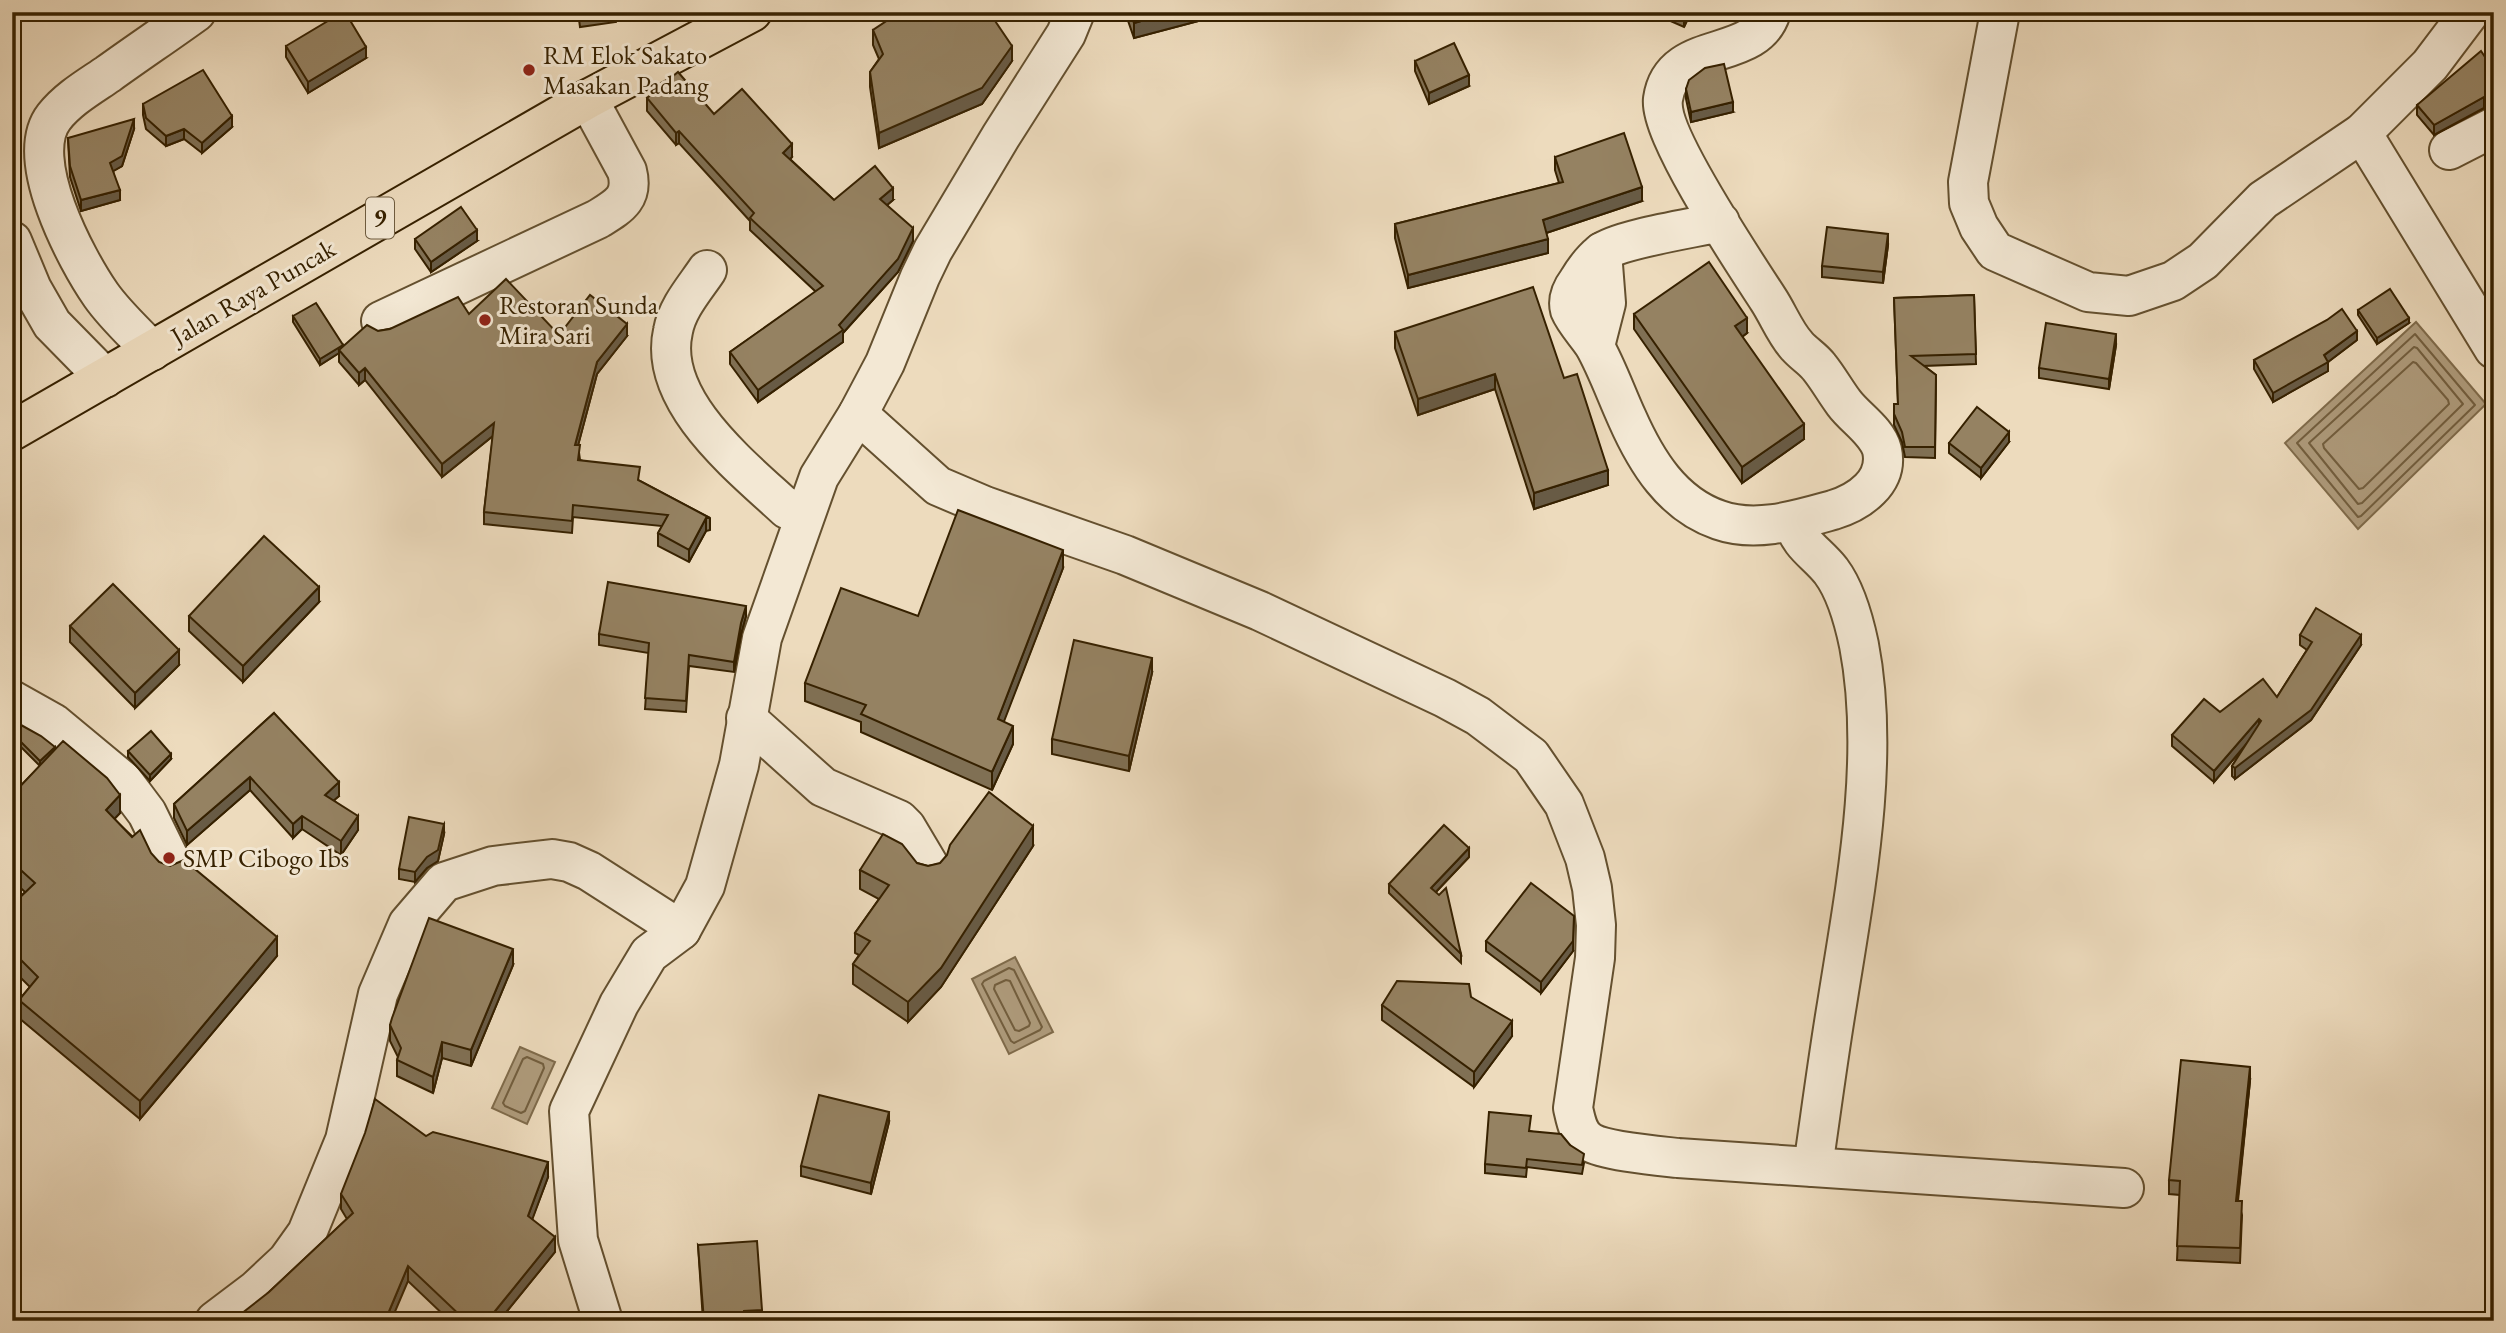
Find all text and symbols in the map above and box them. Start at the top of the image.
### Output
place label: RM Elok Sakato Masakan Padang [543,38,709,102]
marker: RM Elok Sakato Masakan Padang [521,62,537,78]
road number: 9 [366,198,394,238]
street label: Jalan Raya Puncak [163,231,342,354]
place label: Restoran Sunda Mira Sari [499,288,659,352]
marker: Restoran Sunda Mira Sari [477,312,493,328]
place label: SMP Cibogo Ibs [183,841,349,875]
marker: SMP Cibogo Ibs [161,850,177,866]

